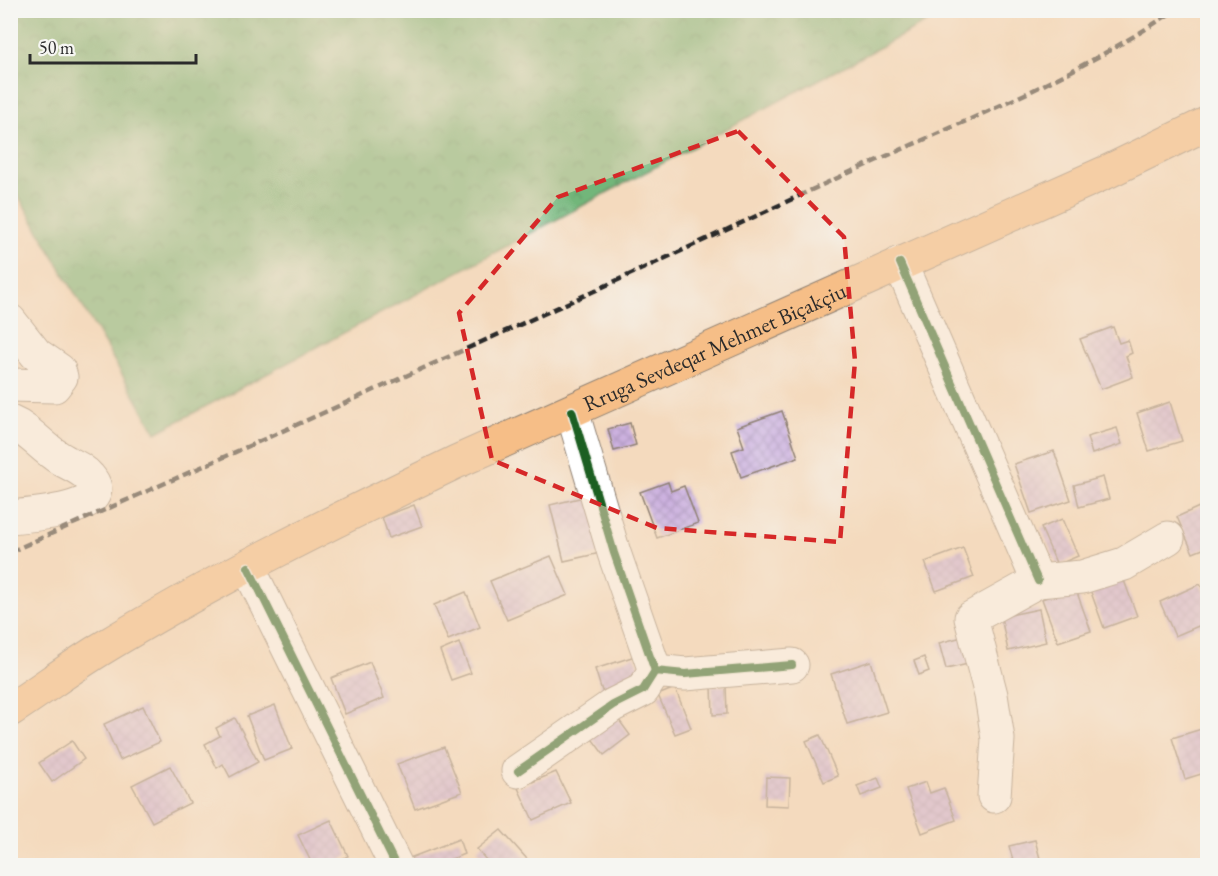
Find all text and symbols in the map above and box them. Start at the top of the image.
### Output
scale bar [30,27,196,65]
text: 50 m [39,36,74,59]
street label: Rruga Sevdeqar Mehmet Biçakçiu [578,275,851,418]

